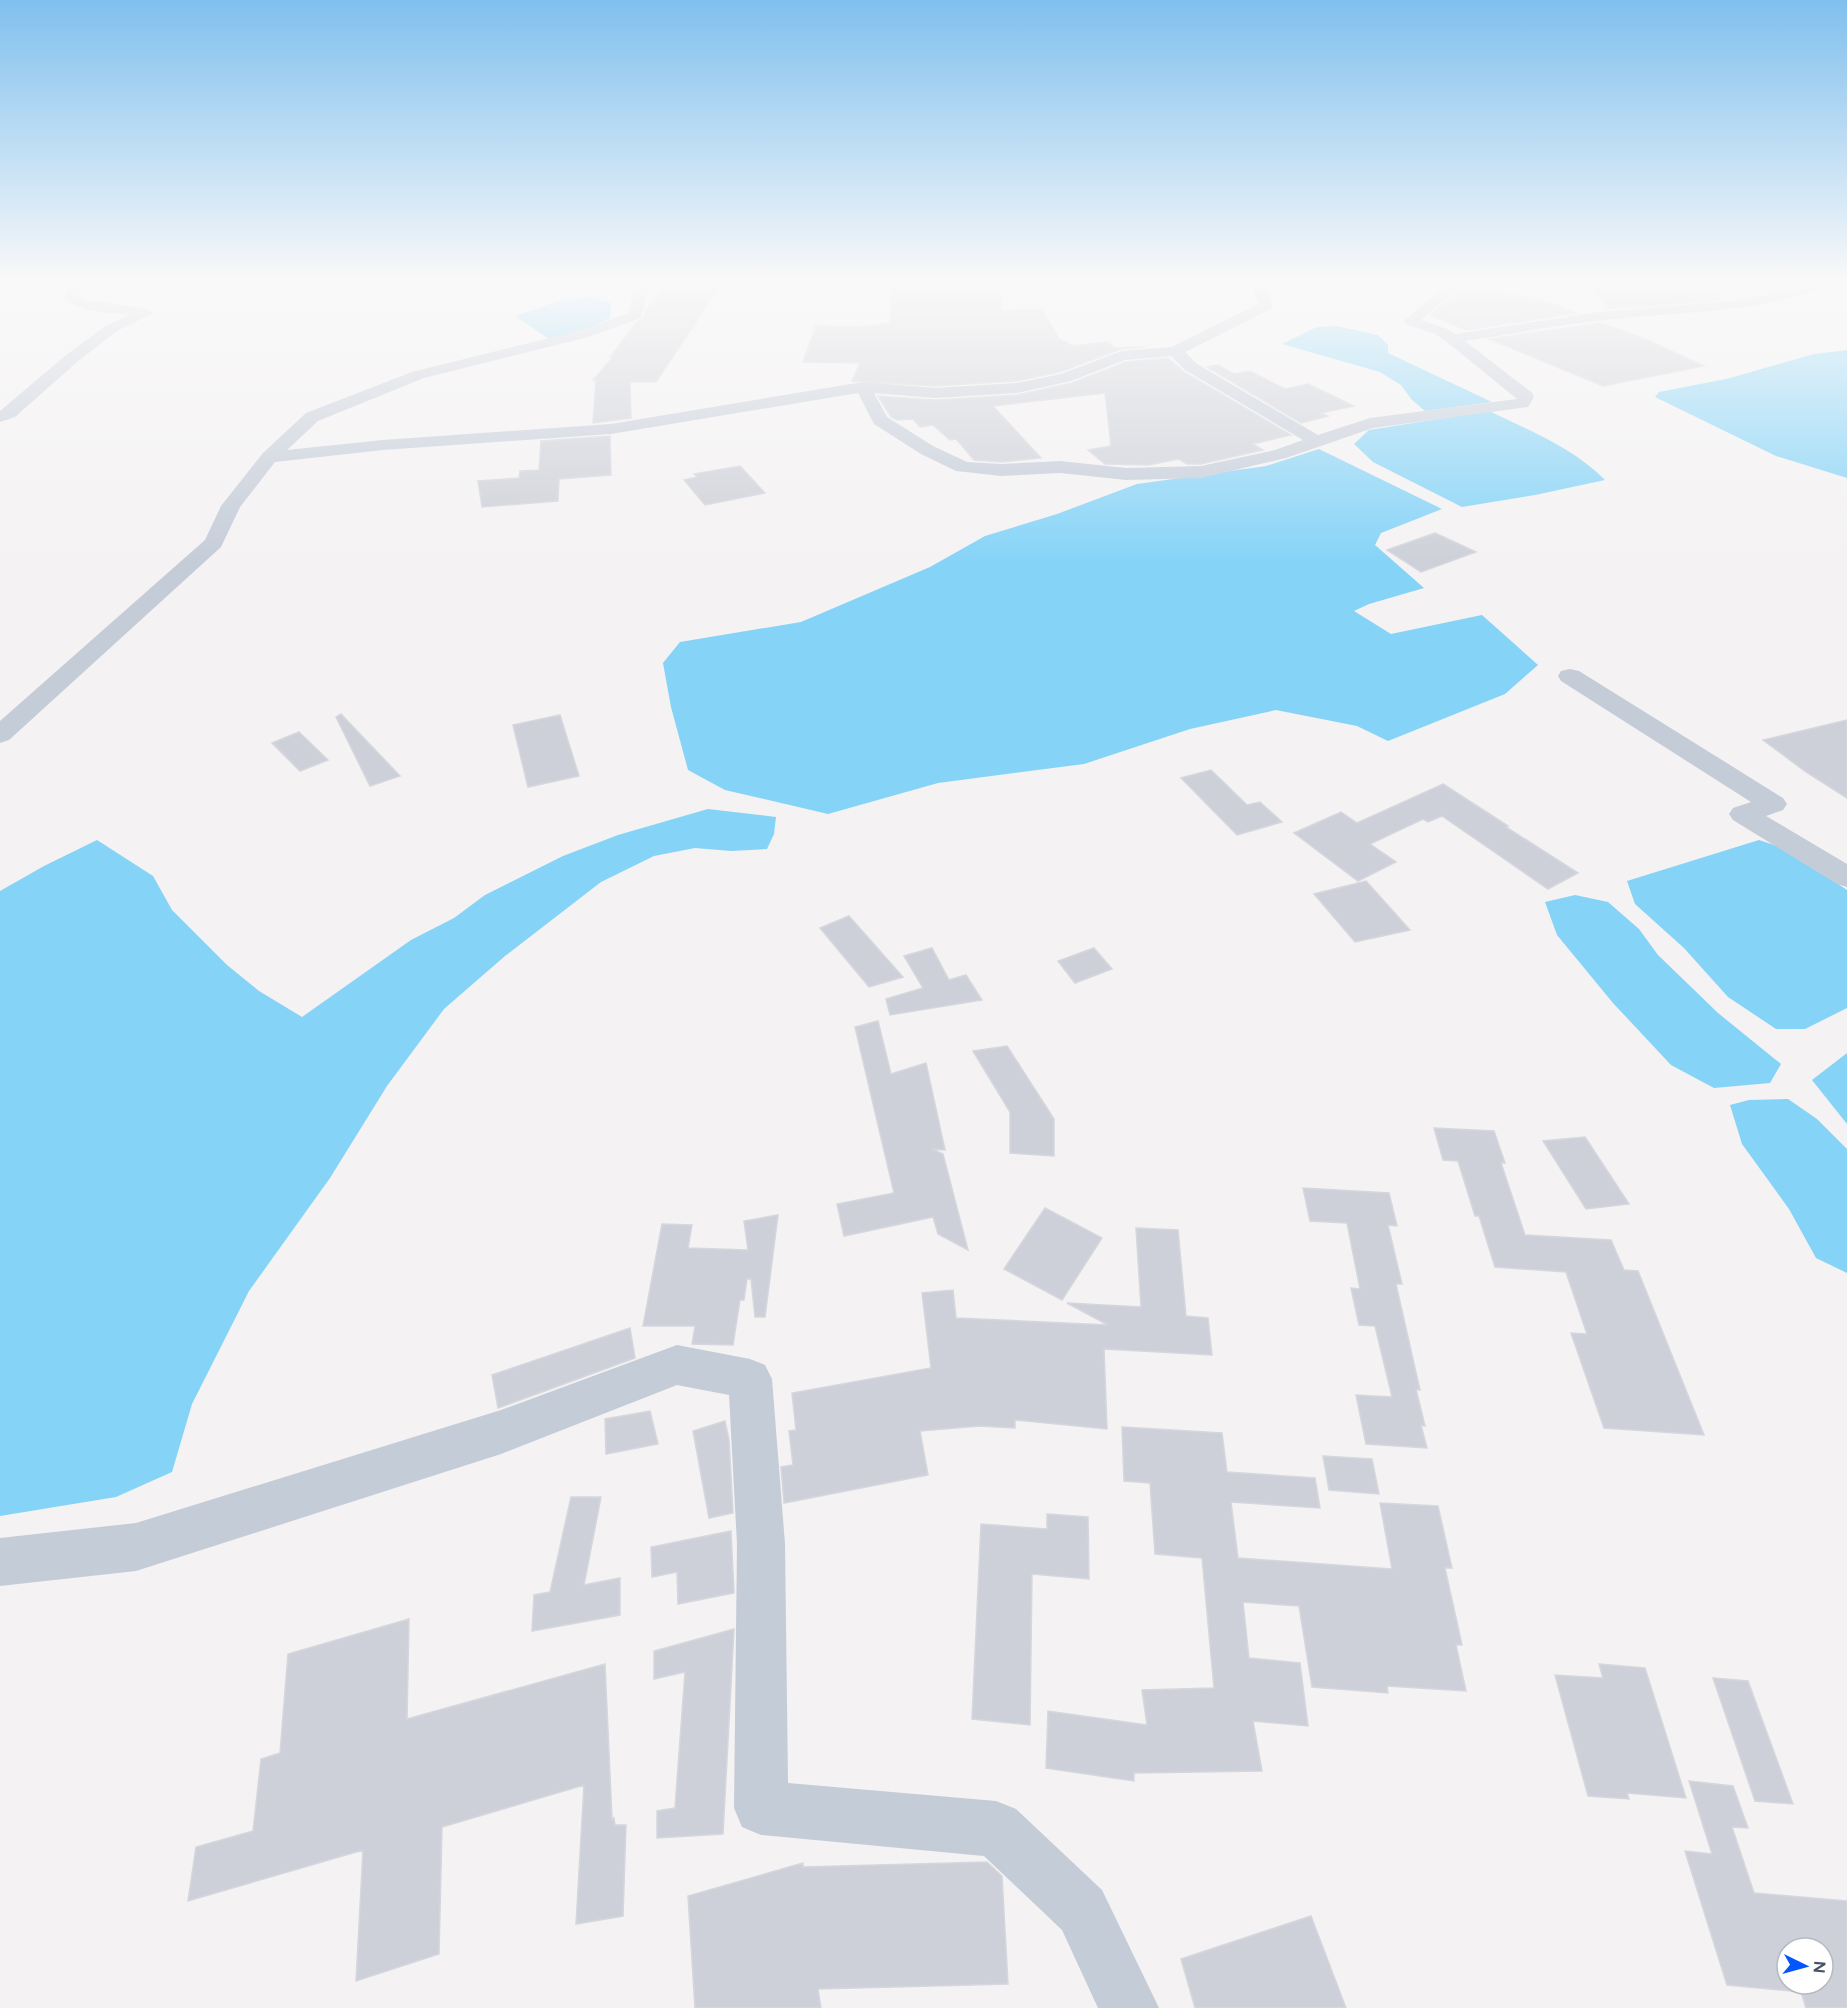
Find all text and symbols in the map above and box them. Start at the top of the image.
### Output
north arrow [1775,1936,1835,1996]
text: N [1809,1960,1829,1974]

